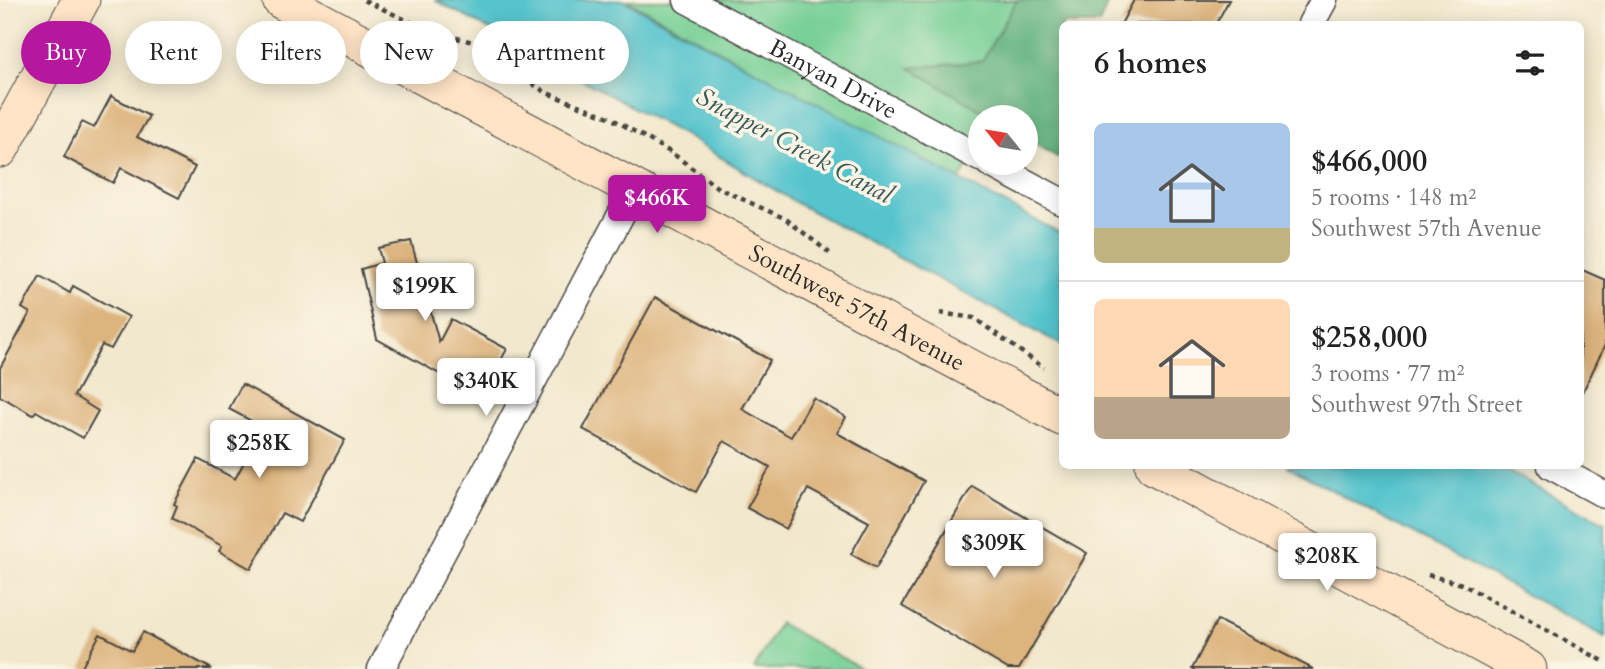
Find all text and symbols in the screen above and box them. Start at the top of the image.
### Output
chip: Buy [21,21,111,84]
chip: Rent [125,21,222,84]
chip: Filters [236,21,346,84]
chip: New [360,21,458,84]
chip: Apartment [472,21,629,84]
street label: Banyan Drive [763,31,903,127]
text: 6 homes [1094,43,1207,84]
icon: filters [1511,44,1549,82]
water label: Snapper Creek Canal [690,79,900,213]
north arrow [968,105,1038,175]
map controls [968,105,1038,175]
text: $466,000 [1311,141,1427,182]
icon: home [1150,151,1234,235]
pin: $466K [608,176,706,235]
text: $466K [624,182,690,213]
text: 5 rooms · 148 m² [1311,182,1476,213]
text: Southwest 57th Avenue [1311,213,1542,244]
street label: Southwest 57th Avenue [743,237,971,379]
pin: $199K [376,264,474,323]
text: $199K [392,270,458,301]
text: $258,000 [1311,317,1427,358]
icon: home [1150,327,1234,411]
pin: $340K [437,358,535,418]
text: 3 rooms · 77 m² [1311,358,1464,389]
text: $340K [453,365,519,396]
text: Southwest 97th Street [1311,389,1522,420]
pin: $258K [210,420,308,480]
text: $258K [226,427,292,458]
pin: $309K [945,520,1043,580]
text: $309K [961,527,1027,558]
pin: $208K [1278,534,1376,593]
text: $208K [1294,540,1360,571]

